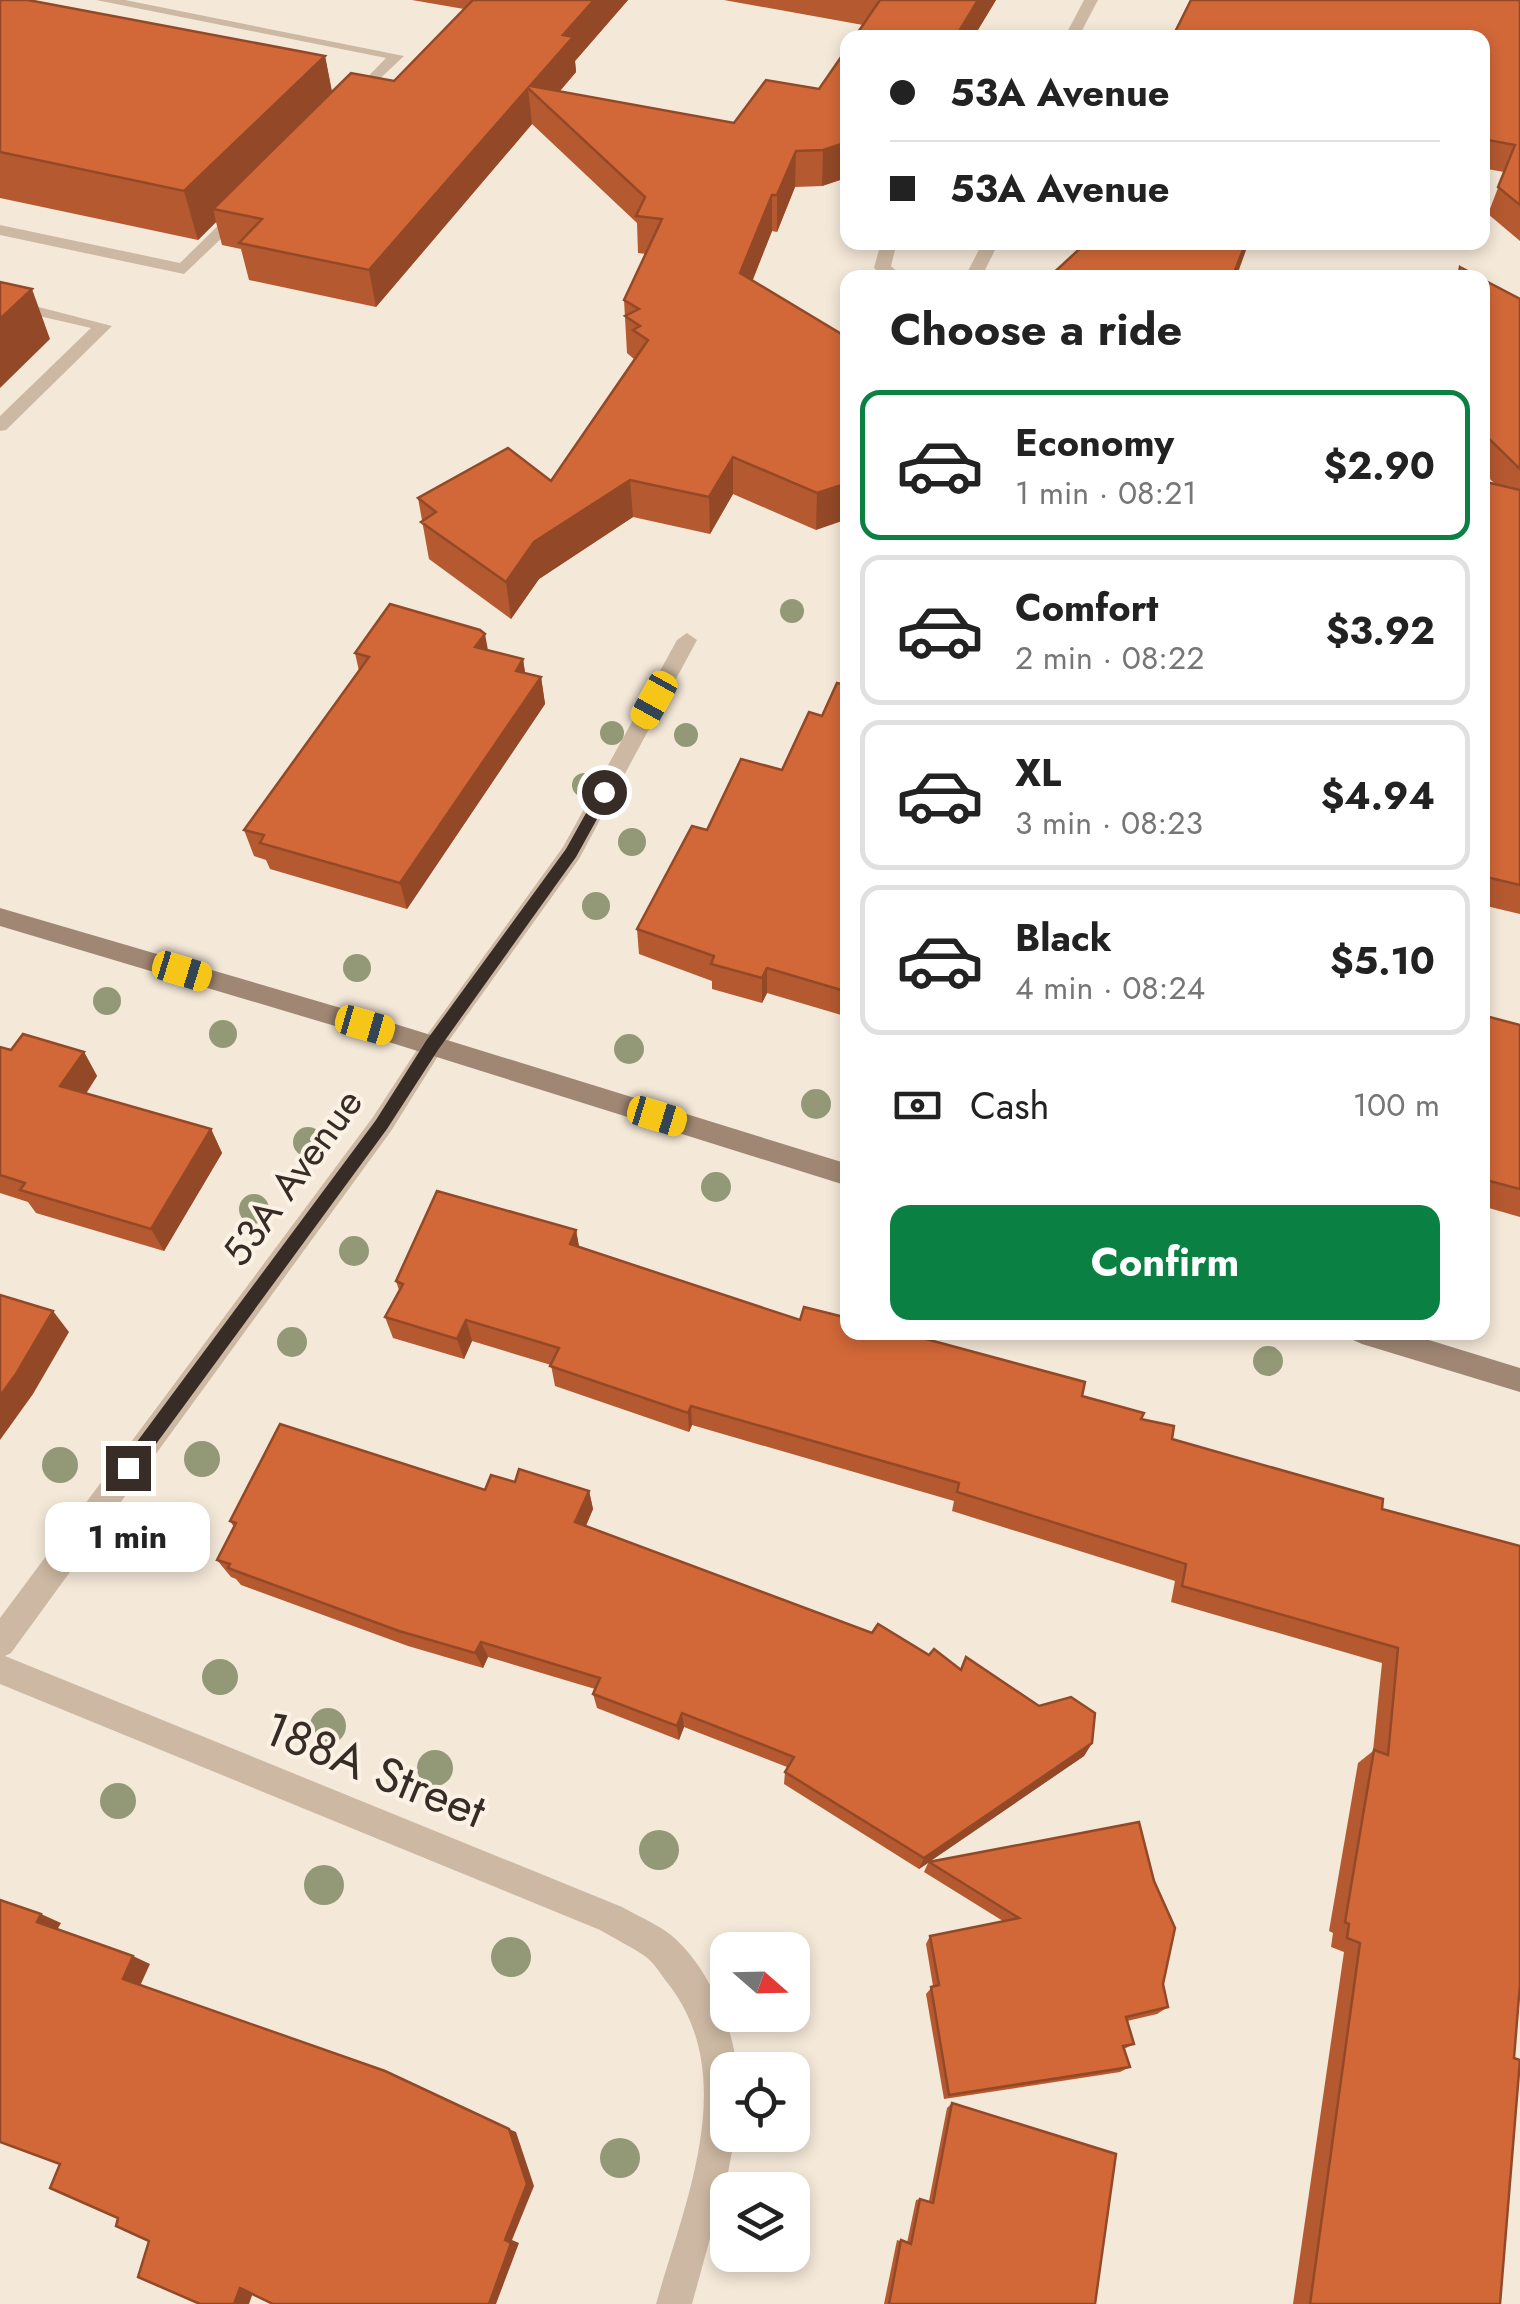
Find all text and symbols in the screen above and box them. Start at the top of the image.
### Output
text: 53A Avenue [950,65,1170,120]
text: 53A Avenue [950,161,1170,216]
text: Choose a ride [890,297,1182,362]
text: Economy [1015,415,1174,470]
icon: car [895,420,985,510]
text: $2.90 [1324,438,1435,493]
text: 1 min · 08:21 [1015,470,1197,516]
text: Comfort [1015,580,1158,635]
icon: car [895,585,985,675]
text: $3.92 [1326,603,1435,658]
text: 2 min · 08:22 [1015,635,1204,681]
car [626,666,682,734]
text: XL [1015,745,1061,800]
icon: car [895,750,985,840]
text: $4.94 [1321,768,1435,823]
route start [582,770,627,815]
text: 3 min · 08:23 [1015,800,1203,846]
text: Black [1015,910,1112,965]
icon: car [895,915,985,1005]
text: $5.10 [1330,933,1435,988]
car [149,948,215,994]
text: 4 min · 08:24 [1015,965,1205,1011]
car [332,1002,398,1048]
street label: 53A Avenue [208,1076,376,1278]
icon: cash [890,1078,945,1133]
text: Cash [970,1078,1050,1133]
text: 100 m [1353,1082,1440,1128]
car [624,1093,690,1139]
button: Confirm [890,1205,1440,1320]
route end [106,1446,151,1491]
callout: 1 min [46,1503,210,1573]
text: 1 min [88,1514,167,1560]
street label: 188A Street [253,1694,497,1845]
north arrow [710,1932,810,2032]
map controls [710,1932,810,2272]
button: locate [710,2052,810,2152]
button: layers [710,2172,810,2272]

